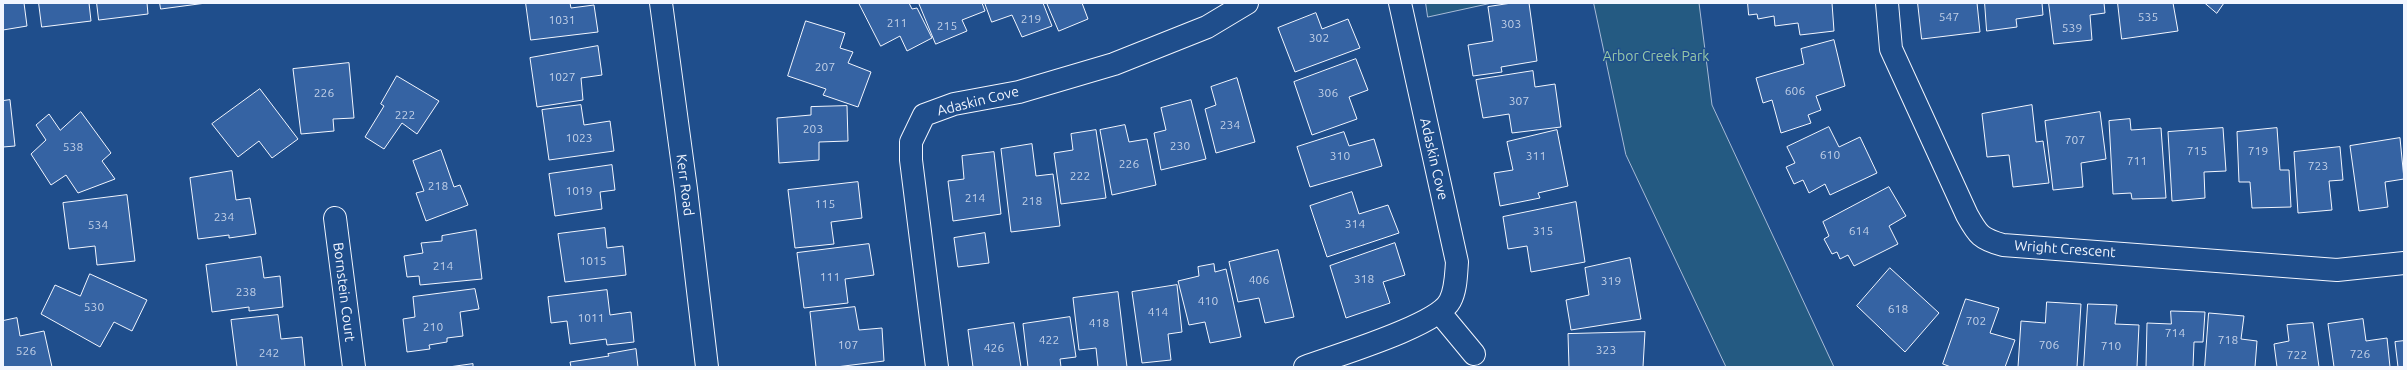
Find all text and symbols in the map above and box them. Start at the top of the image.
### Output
house number: 547 [1939,10,1959,24]
house number: 535 [2138,10,2158,24]
house number: 219 [1021,12,1041,26]
house number: 1031 [548,13,576,27]
house number: 211 [887,16,907,30]
house number: 303 [1501,17,1521,31]
house number: 215 [937,19,957,33]
house number: 539 [2062,21,2082,35]
house number: 302 [1309,31,1329,45]
park label: Arbor Creek Park [1603,48,1709,64]
house number: 207 [815,60,835,74]
house number: 1027 [548,70,576,84]
street label: Adaskin Cove [935,83,1021,119]
house number: 606 [1785,84,1805,98]
house number: 226 [314,86,334,100]
house number: 306 [1318,86,1338,100]
house number: 307 [1509,94,1529,108]
house number: 222 [395,108,415,122]
street label: Adaskin Cove [1416,116,1452,202]
house number: 234 [1220,118,1240,132]
house number: 203 [803,122,823,136]
house number: 1023 [565,131,593,145]
house number: 707 [2065,133,2085,147]
house number: 230 [1170,139,1190,153]
house number: 538 [63,140,83,154]
house number: 715 [2187,144,2207,158]
house number: 719 [2248,144,2268,158]
house number: 610 [1820,148,1840,162]
house number: 310 [1330,149,1350,163]
house number: 311 [1526,149,1546,163]
street label: Kerr Road [673,153,697,217]
house number: 711 [2127,154,2147,168]
house number: 226 [1119,157,1139,171]
house number: 723 [2308,159,2328,173]
house number: 222 [1070,169,1090,183]
house number: 218 [428,179,448,193]
house number: 1019 [565,184,593,198]
house number: 214 [965,191,985,205]
house number: 218 [1022,194,1042,208]
house number: 115 [815,197,835,211]
house number: 234 [214,210,234,224]
house number: 314 [1345,217,1365,231]
house number: 534 [88,218,108,232]
house number: 315 [1533,224,1553,238]
house number: 614 [1849,224,1869,238]
street label: Wright Crescent [2014,237,2116,261]
street label: Bornstein Court [330,241,358,343]
house number: 1015 [579,254,607,268]
house number: 214 [433,259,453,273]
house number: 111 [820,270,840,284]
house number: 318 [1354,272,1374,286]
house number: 406 [1249,273,1269,287]
house number: 319 [1601,274,1621,288]
house number: 238 [236,285,256,299]
house number: 410 [1198,294,1218,308]
house number: 530 [84,300,104,314]
house number: 618 [1888,302,1908,316]
house number: 414 [1148,305,1168,319]
house number: 1011 [577,311,605,325]
house number: 702 [1966,314,1986,328]
house number: 418 [1089,316,1109,330]
house number: 210 [423,320,443,334]
house number: 714 [2165,326,2185,340]
house number: 422 [1039,333,1059,347]
house number: 718 [2218,333,2238,347]
house number: 107 [838,338,858,352]
house number: 706 [2039,338,2059,352]
house number: 710 [2101,339,2121,353]
house number: 426 [984,341,1004,355]
house number: 323 [1596,343,1616,357]
house number: 526 [16,344,36,358]
house number: 242 [259,346,279,360]
house number: 726 [2350,347,2370,361]
house number: 722 [2287,348,2307,362]

